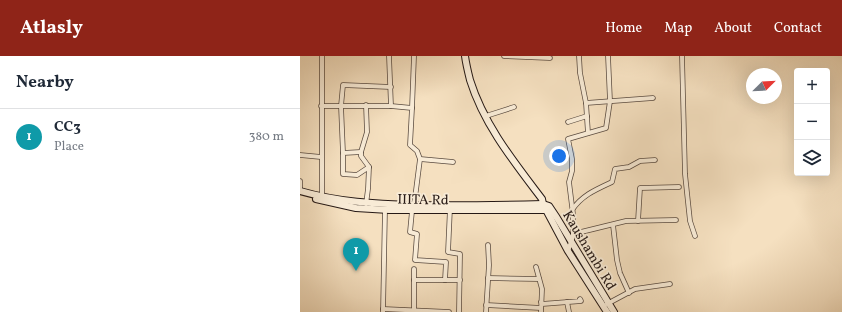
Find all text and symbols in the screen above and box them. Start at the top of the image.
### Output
text: Atlasly [20,15,83,41]
text: Home [605,19,642,38]
text: Map [664,19,692,38]
text: About [714,19,752,38]
text: Contact [774,19,822,38]
north arrow [746,68,782,104]
map controls [794,68,830,176]
button: + [794,68,830,104]
text: Nearby [16,71,74,94]
button: − [794,104,830,140]
text: CC3 [54,117,81,138]
text: 1 [26,128,32,146]
text: 380 m [249,128,284,146]
text: Place [54,138,84,156]
button: layers [794,140,830,176]
your location [549,146,569,166]
street label: IIITA Rd [397,191,449,210]
street label: Kaushambi Rd [557,207,620,294]
pin: 1 [343,238,369,271]

